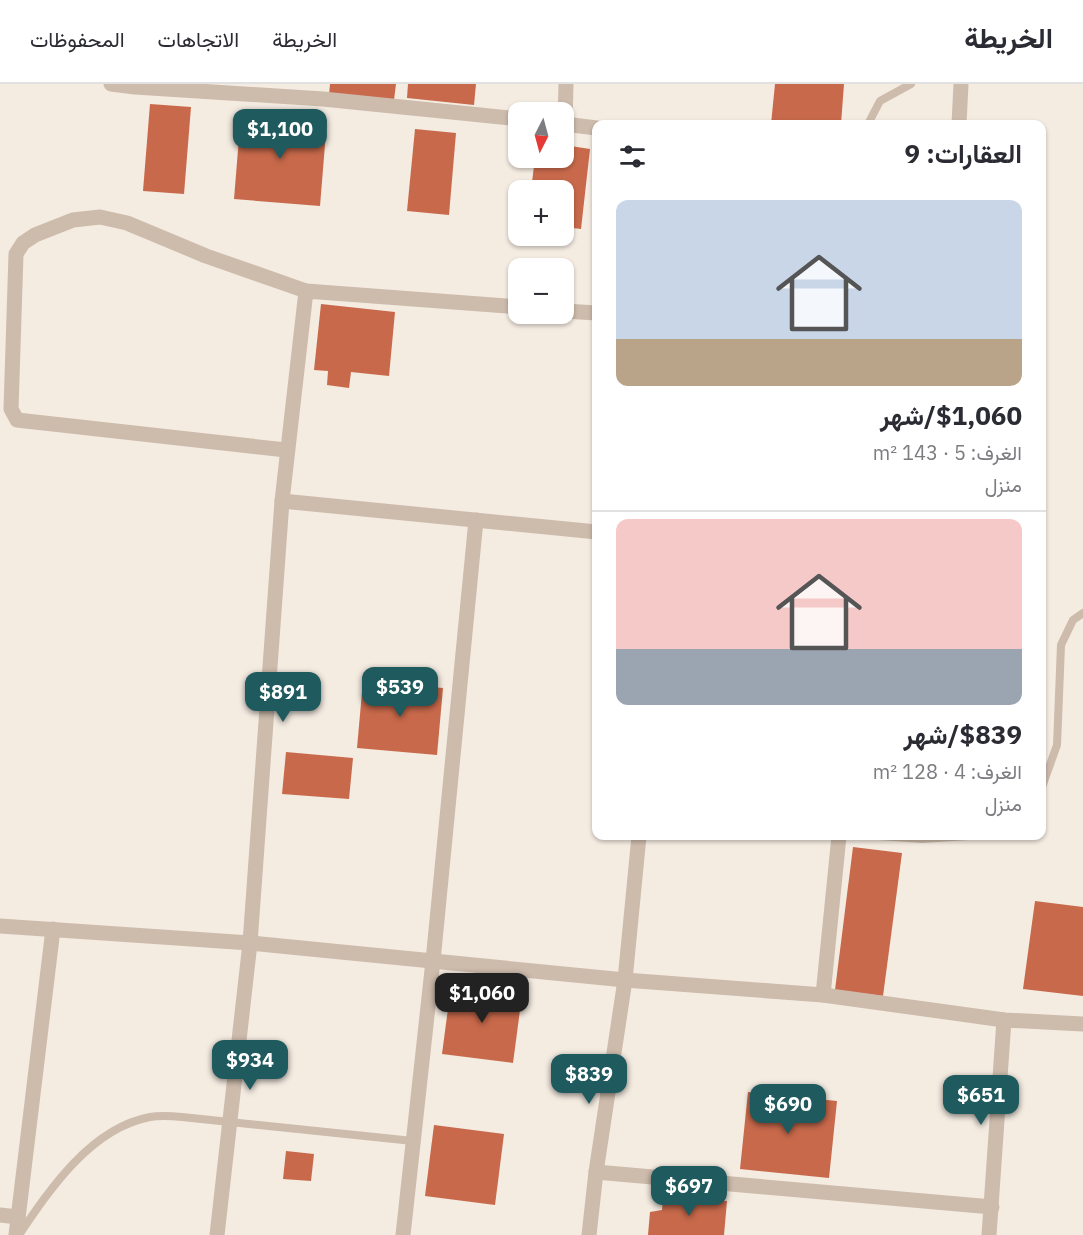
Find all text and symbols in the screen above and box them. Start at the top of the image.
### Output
text: الخريطة [964,19,1053,56]
text: المحفوظات [30,25,125,53]
text: الاتجاهات [158,25,239,53]
text: الخريطة [272,25,337,53]
north arrow [508,102,574,168]
map controls [508,102,574,324]
pin: $1,100 [231,109,329,160]
text: $1,100 [247,115,313,142]
text: العقارات: 9 [905,136,1022,170]
icon: filters [616,140,649,173]
button: + [508,180,574,246]
icon: home [765,239,873,347]
button: − [508,258,574,324]
text: $1,060/شهر [880,398,1022,432]
text: الغرف: 5 · 143 m² [873,439,1022,466]
text: منزل [985,471,1022,498]
icon: home [765,558,873,666]
pin: $539 [364,667,436,718]
pin: $891 [247,672,319,723]
text: $539 [376,673,424,700]
text: $891 [259,678,307,705]
text: $839/شهر [904,717,1022,751]
text: الغرف: 4 · 128 m² [873,758,1022,785]
text: منزل [985,790,1022,817]
pin: $1,060 [433,973,531,1024]
text: $1,060 [449,979,515,1006]
pin: $934 [214,1040,286,1091]
text: $934 [226,1046,274,1073]
pin: $839 [553,1054,625,1105]
text: $839 [565,1060,613,1087]
pin: $651 [945,1075,1017,1126]
text: $651 [957,1081,1005,1108]
pin: $690 [752,1084,824,1135]
text: $690 [764,1090,812,1117]
pin: $697 [653,1166,725,1217]
text: $697 [665,1172,713,1199]

